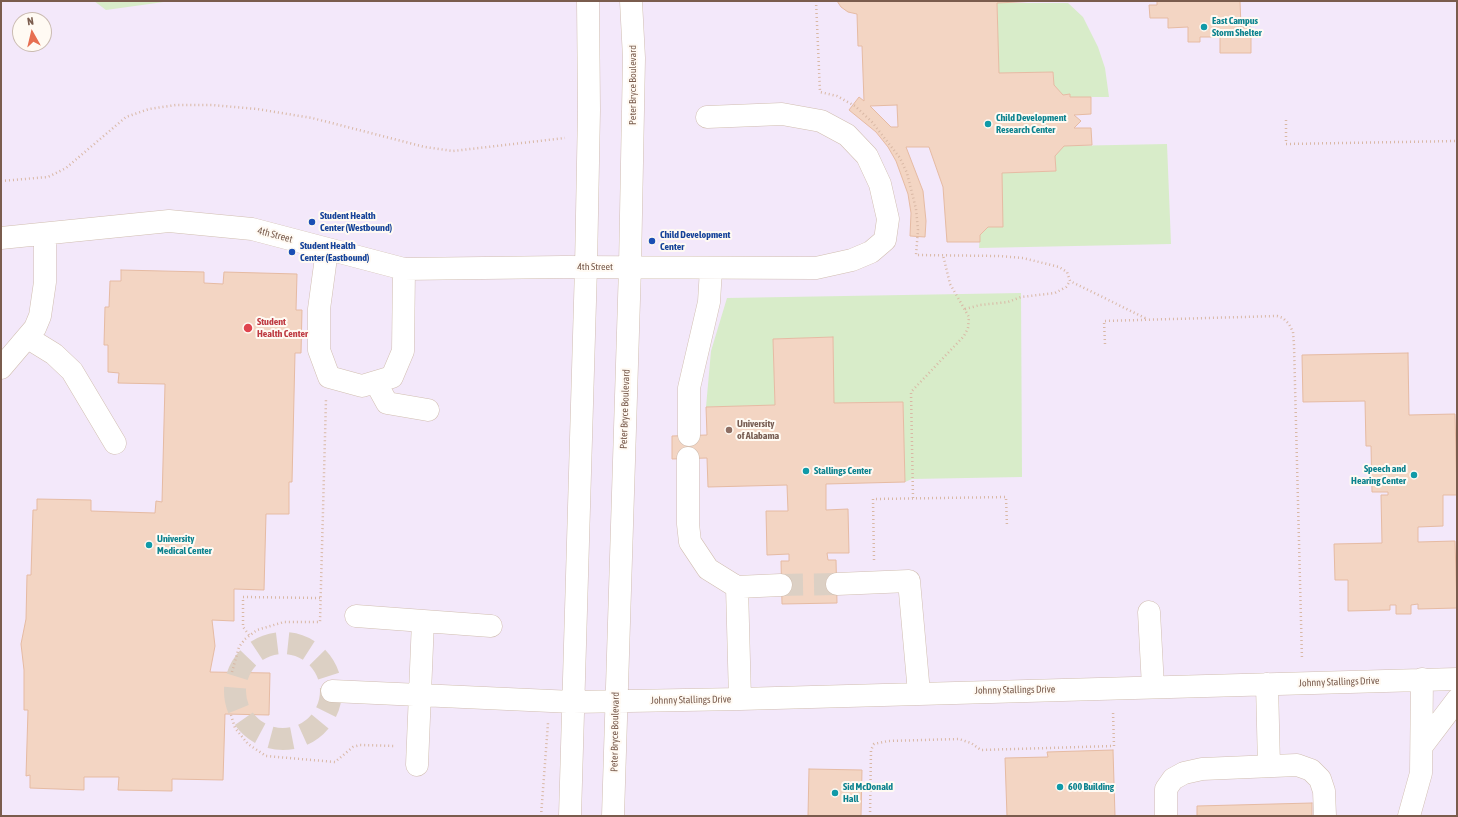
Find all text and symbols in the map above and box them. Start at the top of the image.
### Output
north arrow [12,12,52,52]
text: N [26,15,35,28]
place label: East Campus Storm Shelter [1212,15,1262,38]
marker: East Campus Storm Shelter [1199,22,1209,32]
street label: Peter Bryce Boulevard [627,45,639,125]
place label: Child Development Research Center [996,112,1066,136]
marker: Child Development Research Center [983,119,993,129]
place label: Student Health Center (Westbound) [320,210,392,234]
marker: Student Health Center (Westbound) [307,217,317,227]
street label: 4th Street [256,225,294,245]
place label: Child Development Center [660,229,730,252]
marker: Child Development Center [647,236,657,246]
place label: Student Health Center (Eastbound) [300,240,370,264]
marker: Student Health Center (Eastbound) [287,247,297,257]
street label: 4th Street [577,261,613,273]
place label: Student Health Center [257,316,308,340]
marker: Student Health Center [242,322,254,334]
street label: Peter Bryce Boulevard [618,369,632,449]
place label: University of Alabama [737,418,779,442]
marker: University of Alabama [724,425,734,435]
place label: Speech and Hearing Center [1351,463,1406,486]
place label: Stallings Center [814,465,872,477]
marker: Stallings Center [801,466,811,476]
marker: Speech and Hearing Center [1409,470,1419,480]
place label: University Medical Center [157,533,212,556]
marker: University Medical Center [144,540,154,550]
street label: Johnny Stallings Drive [1298,675,1380,689]
street label: Johnny Stallings Drive [975,683,1055,697]
street label: Peter Bryce Boulevard [608,692,622,772]
street label: Johnny Stallings Drive [651,693,731,707]
place label: Sid McDonald Hall [843,781,893,804]
place label: 600 Building [1068,781,1114,793]
marker: 600 Building [1055,782,1065,792]
marker: Sid McDonald Hall [830,788,840,798]

